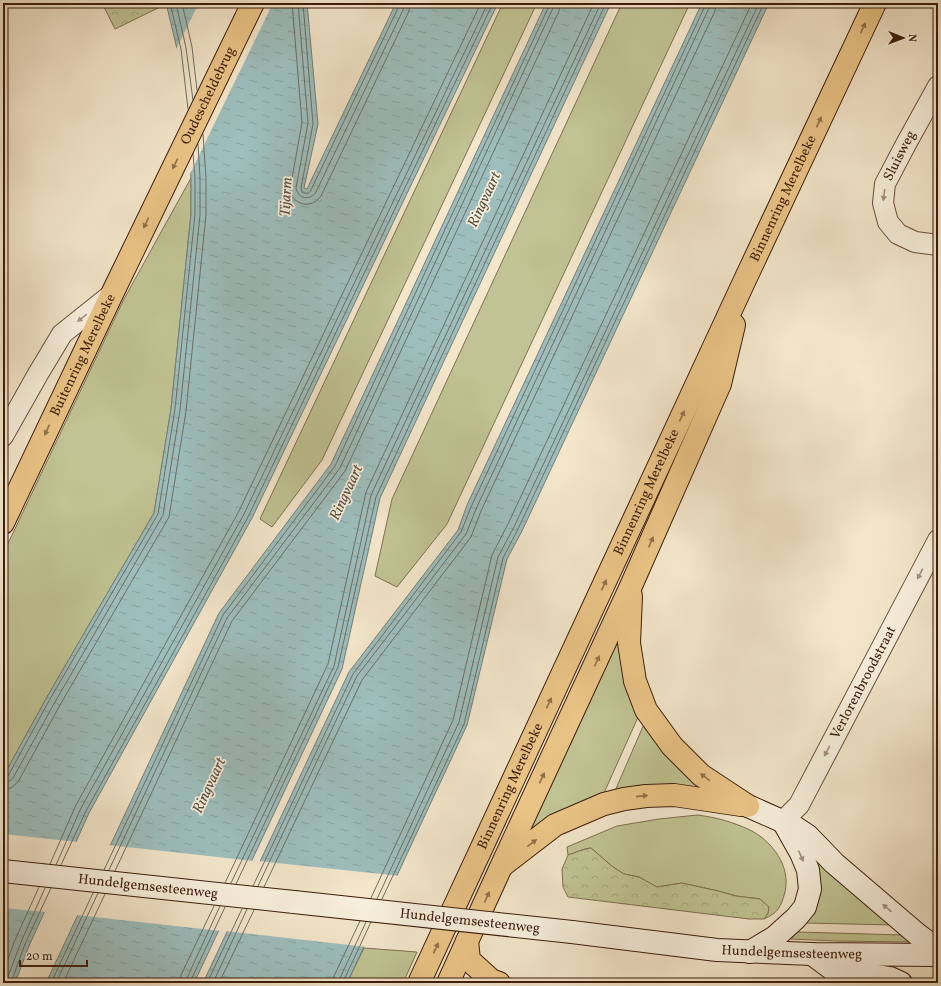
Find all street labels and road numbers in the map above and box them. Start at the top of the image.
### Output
street label: Oudescheldebrug [176,43,240,148]
street label: Sluisweg [879,128,921,184]
street label: Binnenring Merelbeke [745,132,821,265]
street label: Buitenring Merelbeke [46,290,120,419]
street label: Binnenring Merelbeke [609,425,684,559]
street label: Verlorenbroodstraat [826,623,901,742]
street label: Binnenring Merelbeke [473,719,548,853]
street label: Hundelgemsesteenweg [77,870,219,903]
street label: Hundelgemsesteenweg [399,904,541,938]
street label: Hundelgemsesteenweg [721,941,862,964]

